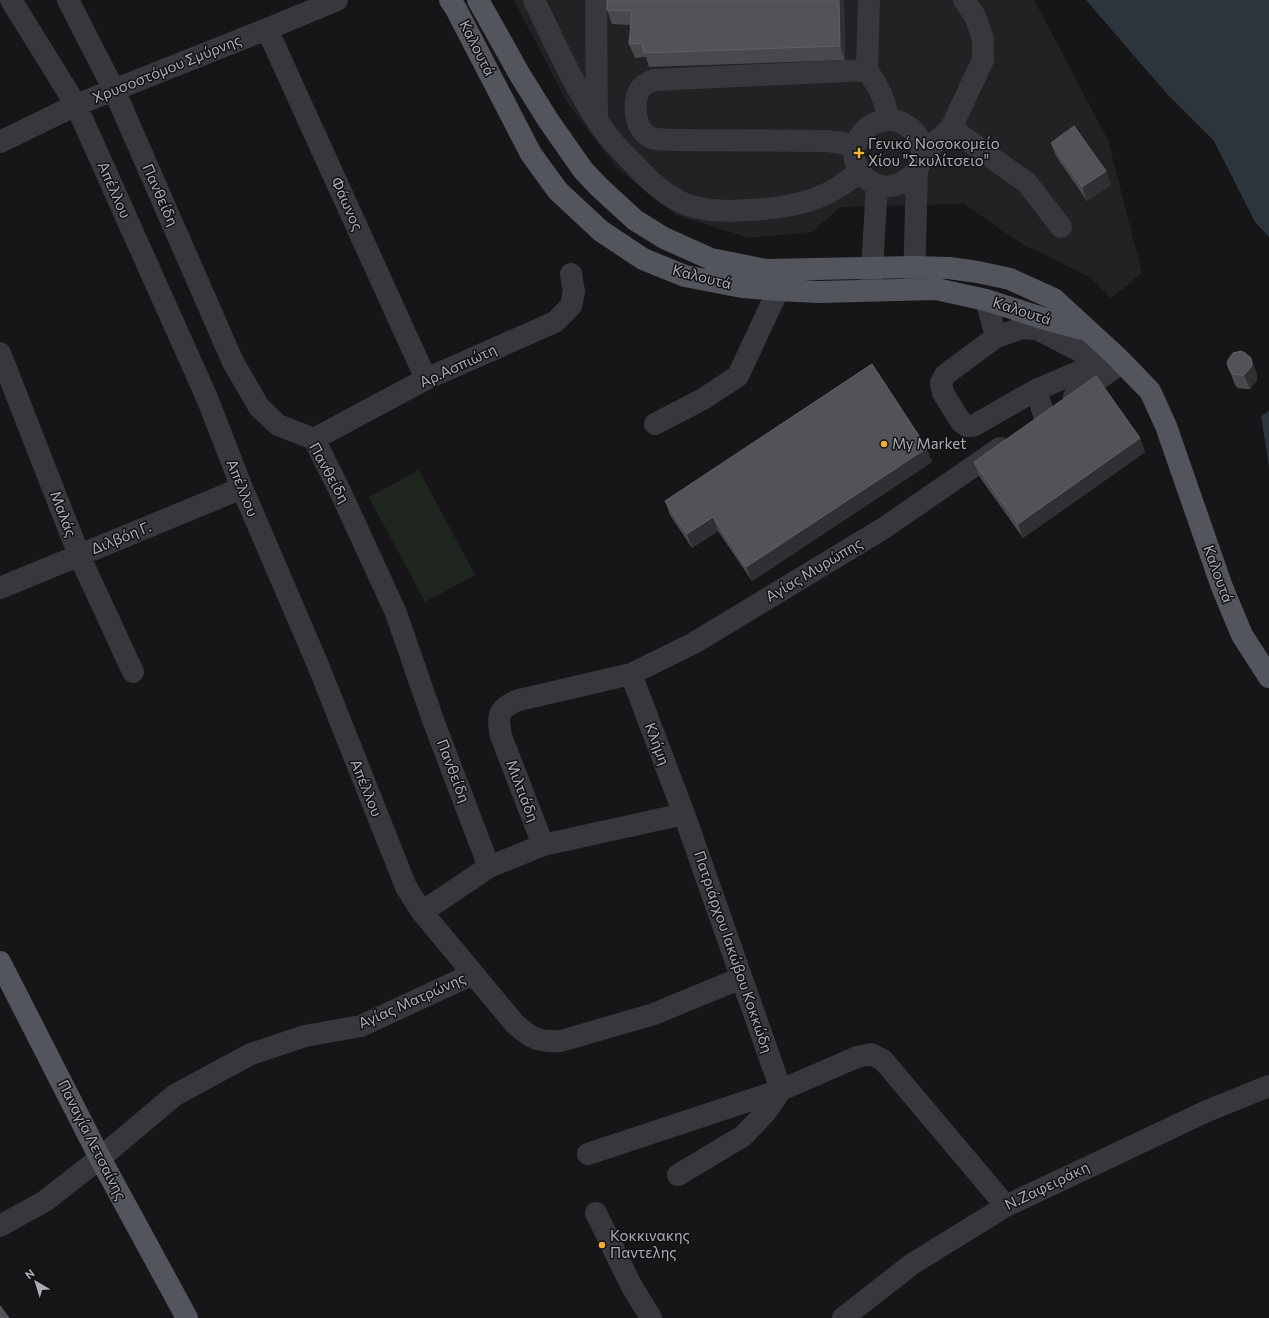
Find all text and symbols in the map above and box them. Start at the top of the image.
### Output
street label: Καλουτά [456,17,500,78]
street label: Χρυσοστόμου Σμύρνης [90,30,244,106]
place label: Γενικό Νοσοκομείο Χίου "Σκυλίτσειο" [868,134,1000,169]
marker: Γενικό Νοσοκομείο Χίου "Σκυλίτσειο" [853,147,865,159]
street label: Απέλλου [94,158,135,221]
street label: Πανθείδη [139,161,183,229]
street label: Φάωνος [328,174,368,233]
street label: Καλουτά [671,260,734,292]
street label: Καλουτά [991,292,1054,328]
street label: Αρ.Ασπιώτη [416,339,499,391]
place label: My Market [892,434,966,452]
street label: Πανθείδη [306,439,354,506]
marker: My Market [879,439,889,449]
street label: Απέλλου [223,456,263,519]
street label: Μαλάς [47,488,81,539]
street label: Διλβόη Γ. [88,517,153,557]
street label: Αγίας Μυρώπης [762,533,865,605]
street label: Καλουτά [1200,542,1238,605]
street label: Κλήμη [642,720,674,767]
street label: Πανθείδη [434,736,474,805]
street label: Απέλλου [347,756,387,819]
street label: Μιλτιάδη [503,757,543,824]
street label: Πατριάρχου Ιακώβου Κοκκώδη [691,848,777,1055]
street label: Αγίας Ματρώνης [355,968,468,1032]
street label: Παναγία Λετσαίνης [55,1076,131,1203]
street label: Ν.Ζαφειράκη [1001,1157,1092,1213]
place label: Κοκκινακης Παντελης [610,1226,690,1261]
marker: Κοκκινακης Παντελης [597,1240,607,1250]
north arrow [16,1262,56,1302]
text: N [22,1266,37,1281]

